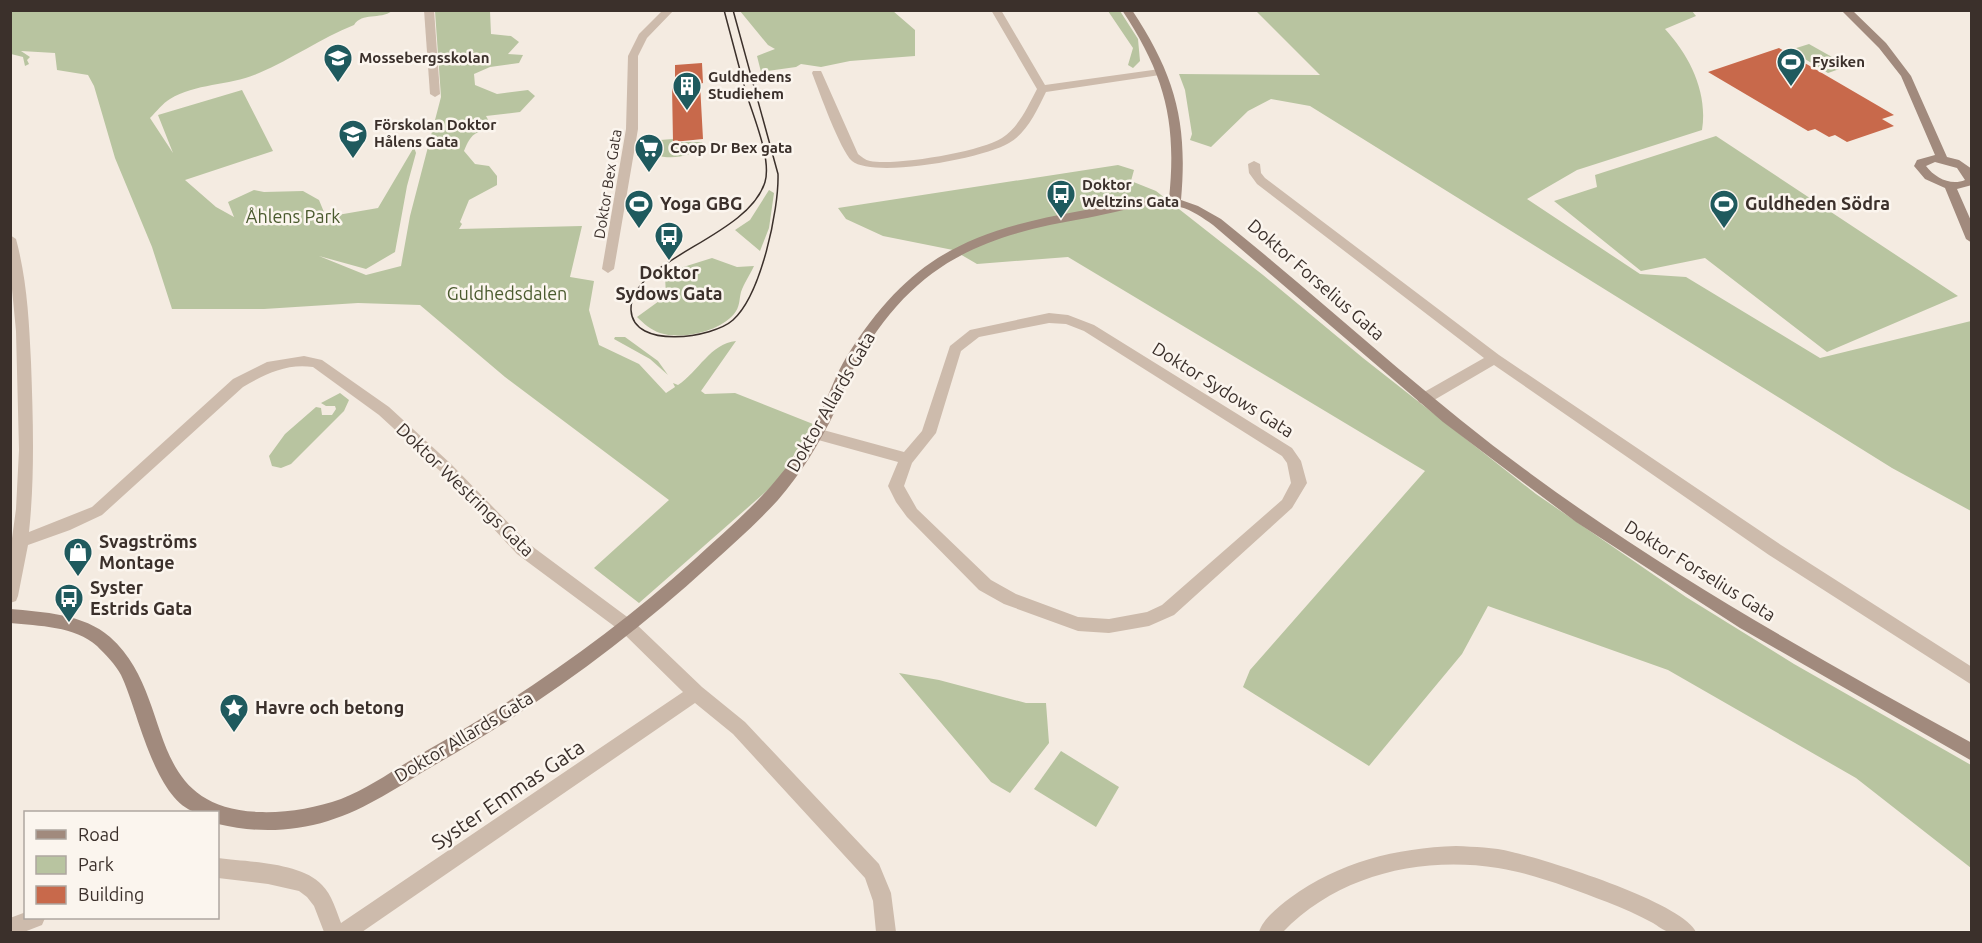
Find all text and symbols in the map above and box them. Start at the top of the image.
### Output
school or university icon: Mossebergsskolan [322,42,354,84]
sports icon: Fysiken [1775,46,1807,88]
place label: Mossebergsskolan [359,49,489,66]
place label: Fysiken [1812,53,1865,70]
place label: Guldhedens Studiehem [708,68,792,102]
building icon: Guldhedens Studiehem [671,70,703,112]
place label: Förskolan Doktor Hålens Gata [374,116,497,150]
school or university icon: Förskolan Doktor Hålens Gata [337,118,369,160]
street label: Doktor Bex Gata [590,128,625,240]
supermarket icon: Coop Dr Bex gata [633,132,665,174]
place label: Coop Dr Bex gata [670,139,792,156]
place label: Doktor Weltzins Gata [1082,176,1179,210]
bus stop icon: Doktor Weltzins Gata [1045,178,1077,220]
sports icon: Yoga GBG [623,188,655,230]
sports icon: Guldheden Södra [1708,188,1740,230]
place label: Yoga GBG [660,193,742,213]
place label: Guldheden Södra [1745,193,1890,213]
park label: Åhlens Park [246,206,340,226]
street label: Doktor Forselius Gata [1244,215,1389,344]
bus stop icon: Doktor Sydows Gata [653,220,685,262]
place label: Doktor Sydows Gata [615,262,723,303]
park label: Guldhedsdalen [447,283,567,303]
street label: Doktor Allards Gata [782,328,878,475]
street label: Doktor Sydows Gata [1149,337,1298,441]
street label: Doktor Westrings Gata [393,418,539,560]
street label: Doktor Forselius Gata [1621,516,1780,625]
place label: Svagströms Montage [99,531,197,572]
shop icon: Svagströms Montage [62,536,94,578]
place label: Syster Estrids Gata [90,577,192,618]
bus stop icon: Syster Estrids Gata [53,582,85,624]
street label: Doktor Allards Gata [391,687,536,785]
place icon: Havre och betong [218,692,250,734]
place label: Havre och betong [255,697,404,717]
street label: Syster Emmas Gata [427,734,588,854]
legend [24,811,219,919]
text: Road [78,824,120,844]
text: Park [78,854,114,874]
text: Building [78,884,144,904]

